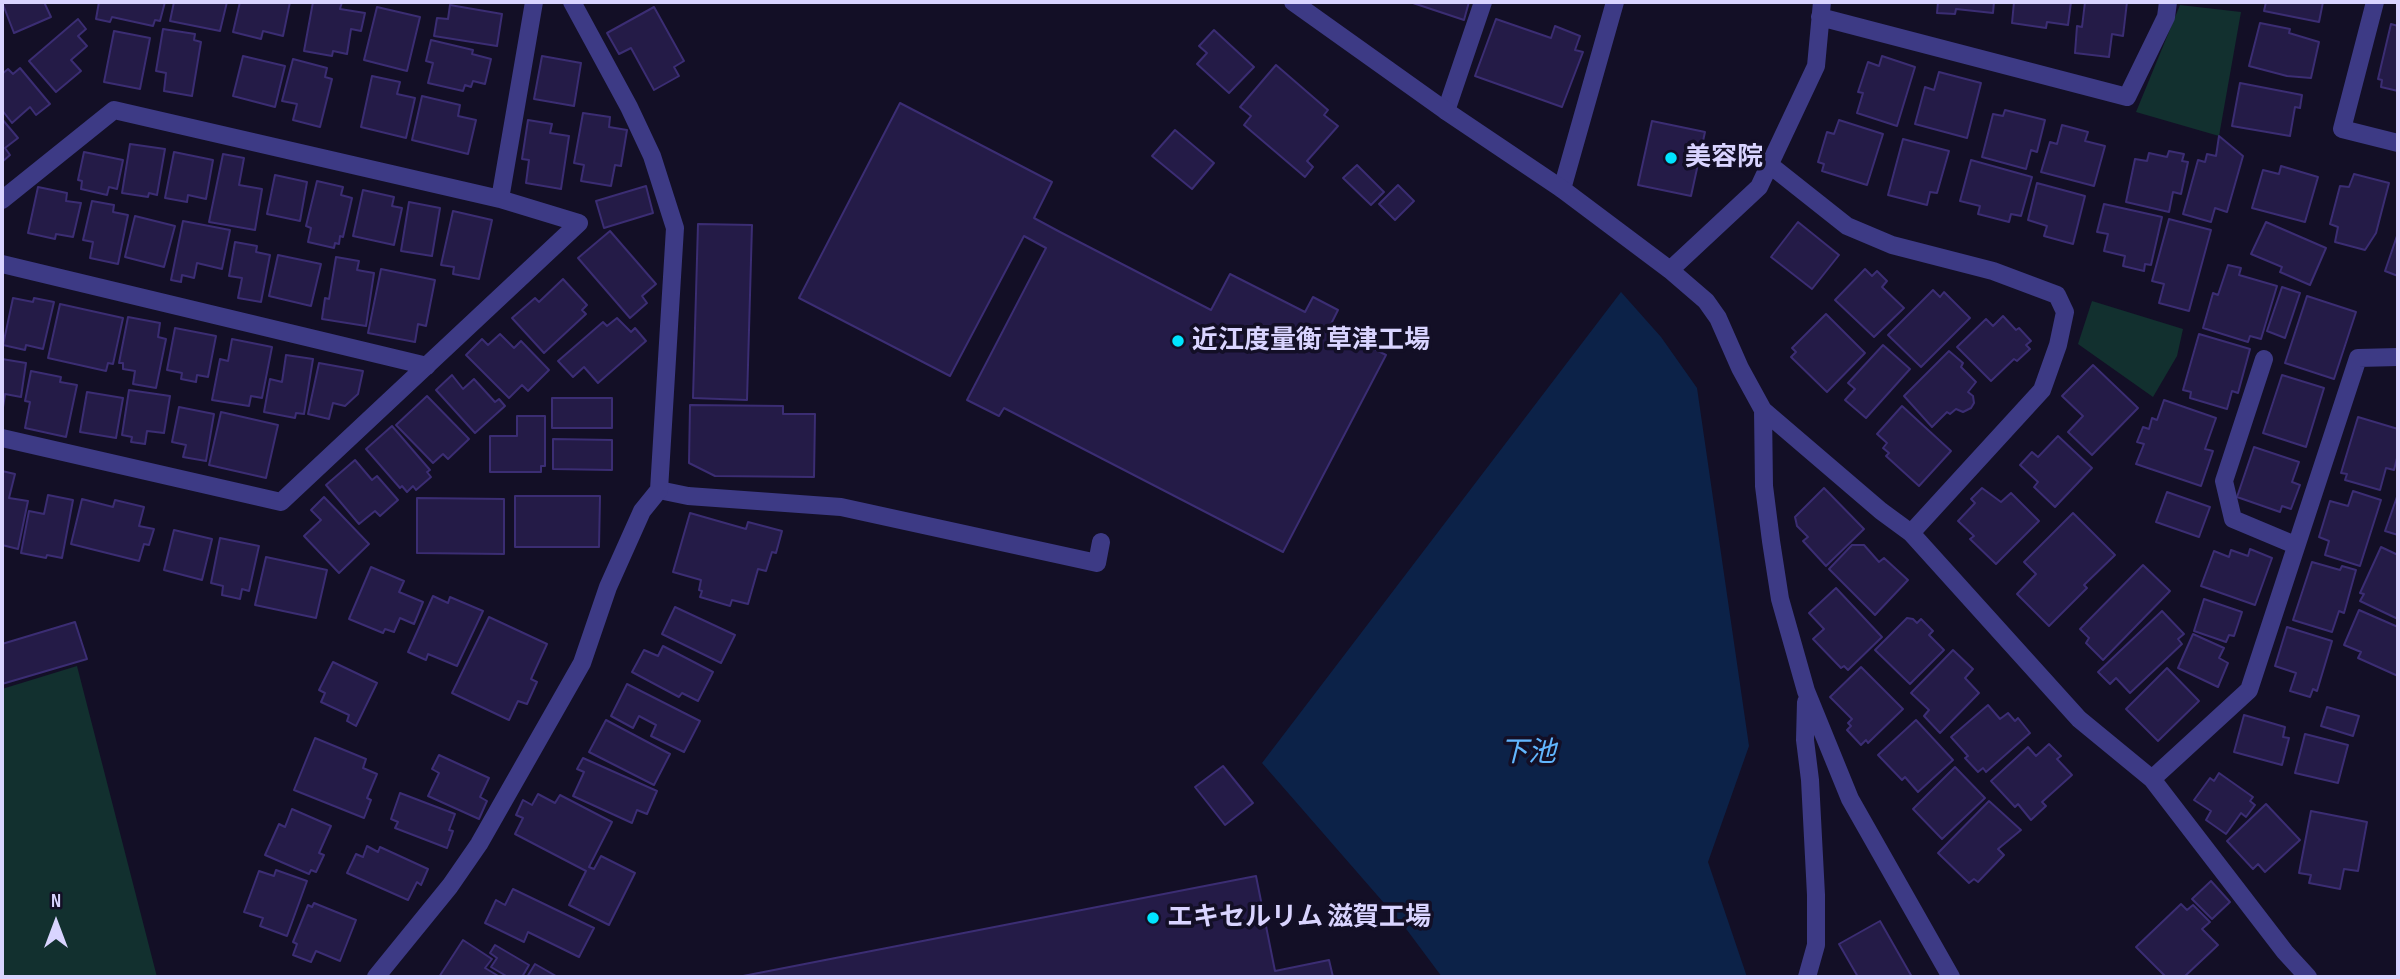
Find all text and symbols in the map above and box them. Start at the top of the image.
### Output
place label: 美容院 [1685,142,1763,174]
marker: 美容院 [1663,150,1679,166]
place label: 近江度量衡 草津工場 [1192,325,1430,357]
marker: 近江度量衡 草津工場 [1170,333,1186,349]
water label: 下池 [1500,737,1556,771]
north arrow [21,888,91,958]
text: N [51,890,61,913]
place label: エキセルリム 滋賀工場 [1167,902,1431,934]
marker: エキセルリム 滋賀工場 [1145,910,1161,926]

